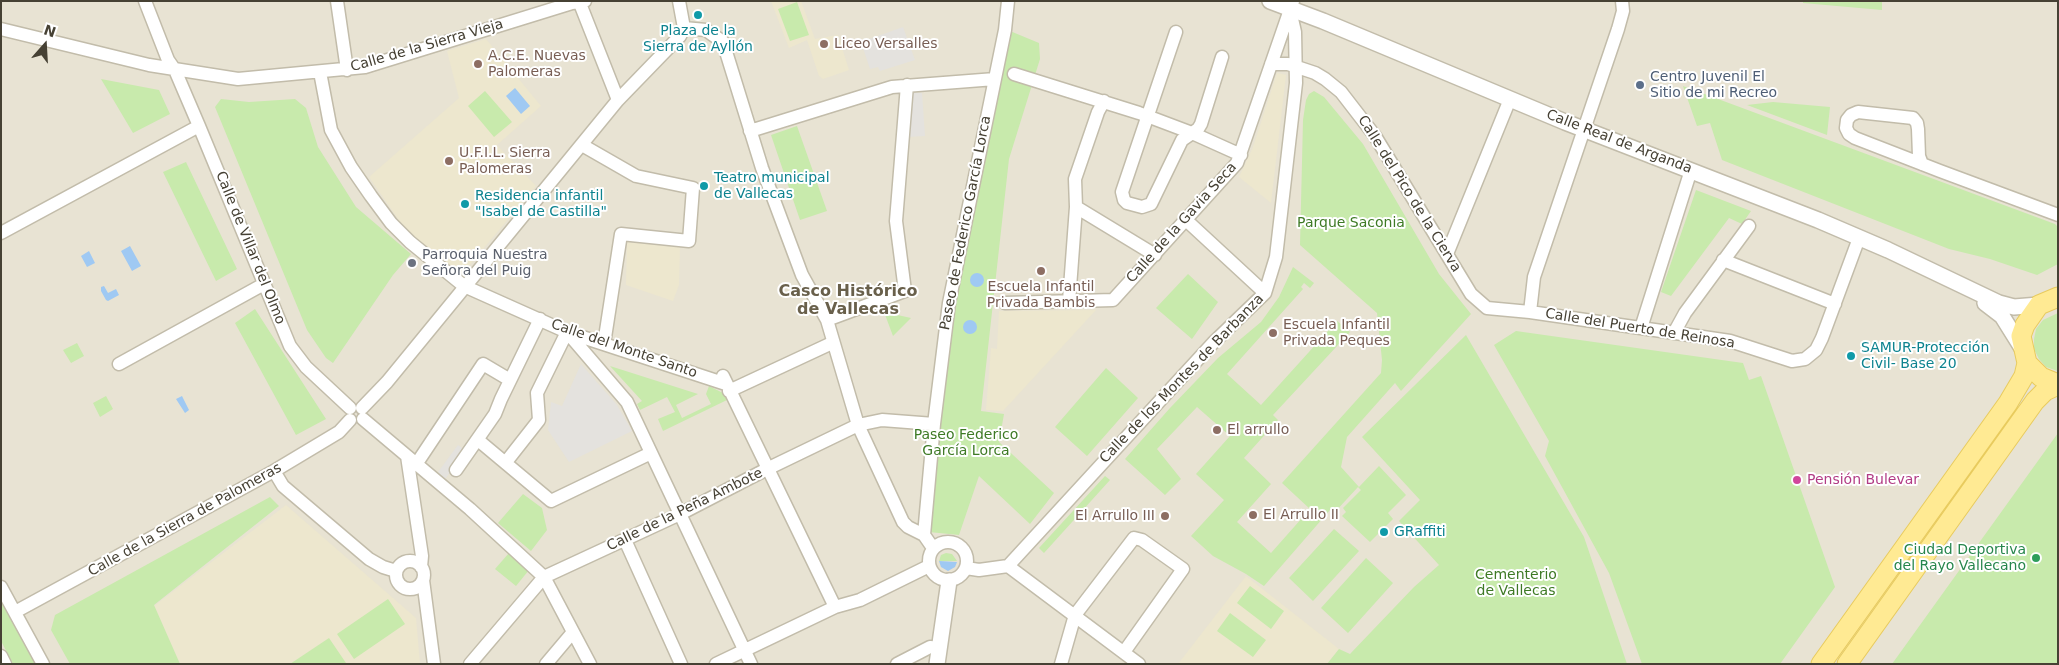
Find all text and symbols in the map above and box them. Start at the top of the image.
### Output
marker: Plaza de la Sierra de Ayllón [692,9,704,21]
street label: Calle de la Sierra Vieja [349,16,505,76]
north arrow [20,20,70,70]
text: N [42,21,58,40]
place label: Plaza de la Sierra de Ayllón [643,23,753,56]
place label: Liceo Versalles [834,36,937,52]
marker: Liceo Versalles [818,38,830,50]
place label: A.C.E. Nuevas Palomeras [488,48,586,80]
marker: A.C.E. Nuevas Palomeras [472,58,484,70]
place label: Centro Juvenil El Sitio de mi Recreo [1650,69,1777,102]
marker: Centro Juvenil El Sitio de mi Recreo [1634,79,1646,91]
street label: Calle Real de Arganda [1544,106,1694,178]
street label: Calle del Pico de la Cierva [1354,113,1464,275]
street label: Paseo de Federico García Lorca [937,114,995,332]
place label: U.F.I.L. Sierra Palomeras [459,145,550,178]
marker: U.F.I.L. Sierra Palomeras [443,155,455,167]
street label: Calle de la Gavia Seca [1123,159,1241,287]
street label: Calle de Villar del Olmo [212,169,288,327]
place label: Teatro municipal de Vallecas [714,170,830,202]
marker: Teatro municipal de Vallecas [698,180,710,192]
place label: Residencia infantil "Isabel de Castilla" [475,188,607,220]
marker: Residencia infantil "Isabel de Castilla" [459,198,471,210]
park label: Parque Saconia [1297,215,1405,231]
place label: Parroquia Nuestra Señora del Puig [422,247,548,280]
marker: Parroquia Nuestra Señora del Puig [406,257,418,269]
marker: Escuela Infantil Privada Bambis [1035,265,1047,277]
place label: Escuela Infantil Privada Bambis [987,279,1095,312]
district label: Casco Histórico de Vallecas [778,282,918,320]
street label: Calle de los Montes de Barbanza [1096,291,1268,467]
street label: Calle del Puerto de Reinosa [1544,306,1736,352]
street label: Calle del Monte Santo [549,316,699,382]
place label: Escuela Infantil Privada Peques [1283,317,1390,350]
marker: Escuela Infantil Privada Peques [1267,327,1279,339]
place label: SAMUR-Protección Civil- Base 20 [1861,340,1989,372]
marker: SAMUR-Protección Civil- Base 20 [1845,350,1857,362]
place label: El arrullo [1227,422,1289,438]
marker: El arrullo [1211,424,1223,436]
park label: Paseo Federico García Lorca [914,427,1018,460]
street label: Calle de la Sierra de Palomeras [85,460,285,580]
street label: Calle de la Peña Ambote [604,465,766,555]
place label: Pensión Bulevar [1807,472,1919,488]
marker: Pensión Bulevar [1791,474,1803,486]
place label: El Arrullo II [1263,507,1339,523]
place label: El Arrullo III [1075,508,1155,524]
marker: El Arrullo II [1247,509,1259,521]
marker: El Arrullo III [1159,510,1171,522]
place label: GRaffiti [1394,524,1446,540]
marker: GRaffiti [1378,526,1390,538]
place label: Ciudad Deportiva del Rayo Vallecano [1894,542,2026,574]
marker: Ciudad Deportiva del Rayo Vallecano [2030,552,2042,564]
park label: Cementerio de Vallecas [1475,567,1557,600]

